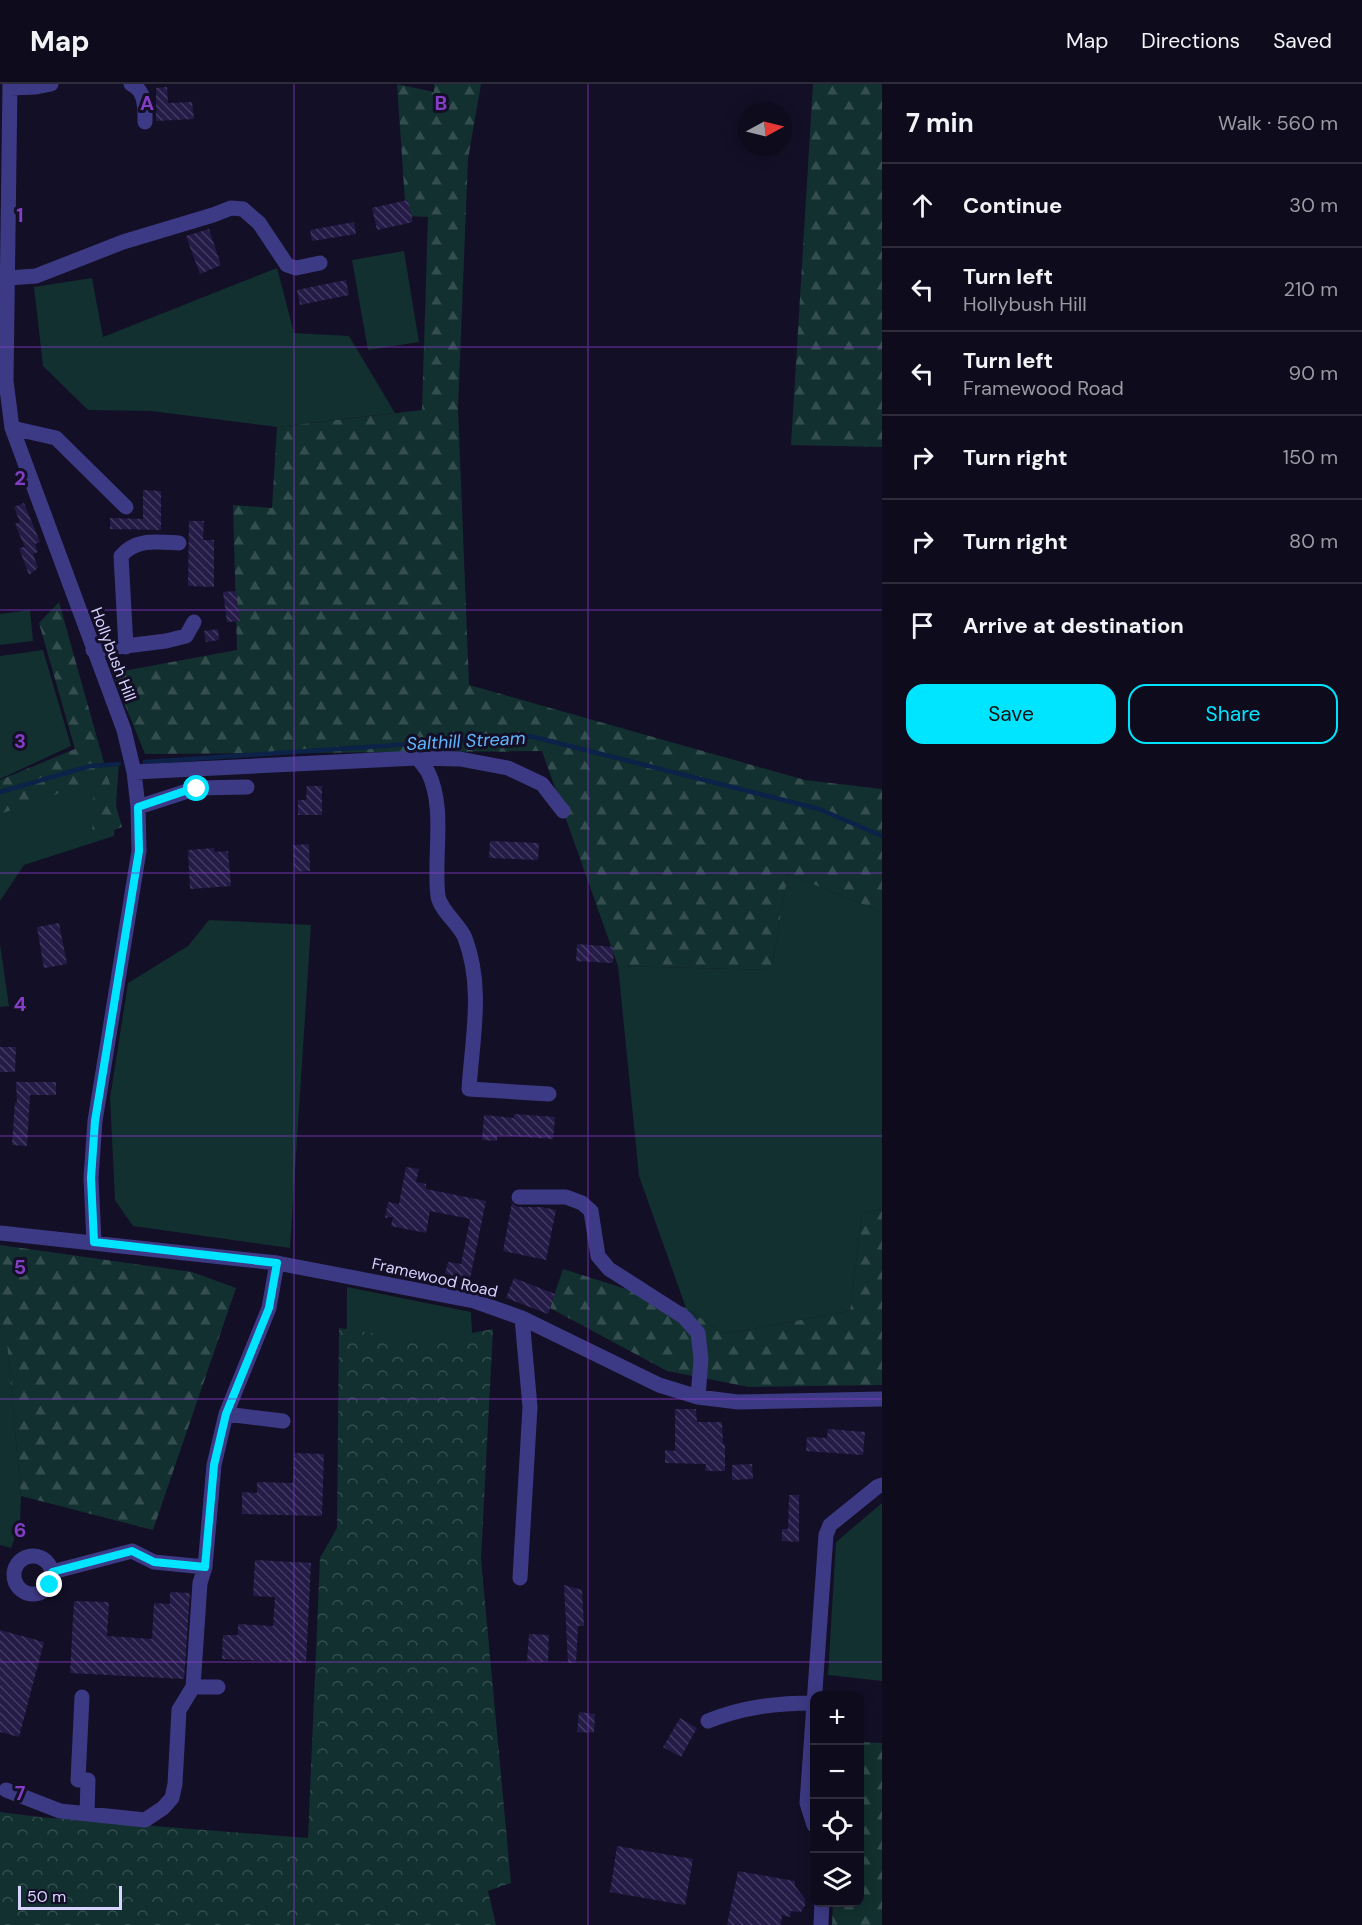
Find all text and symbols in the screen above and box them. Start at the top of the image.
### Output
text: Map [30,23,90,60]
text: Map [1066,27,1108,55]
text: Directions [1141,27,1240,55]
text: Saved [1273,27,1332,55]
text: A [140,90,154,116]
text: B [435,90,447,116]
north arrow [738,102,792,156]
text: 7 min [906,106,974,140]
text: Walk · 560 m [1218,110,1338,136]
icon: ahead [906,189,939,222]
text: Continue [963,191,1062,220]
text: 30 m [1289,192,1338,218]
text: 1 [16,202,24,228]
text: Turn left [963,262,1053,291]
icon: left [906,273,939,306]
text: 210 m [1283,276,1338,302]
text: Hollybush Hill [963,291,1087,317]
text: Turn left [963,346,1053,375]
icon: left [906,357,939,390]
text: 90 m [1289,360,1338,386]
text: Framewood Road [963,375,1124,401]
icon: right [906,441,939,474]
text: Turn right [963,443,1068,472]
text: 150 m [1283,444,1338,470]
text: 2 [14,465,26,491]
icon: right [906,525,939,558]
text: Turn right [963,527,1068,556]
text: 80 m [1289,528,1338,554]
street label: Hollybush Hill [86,604,141,704]
icon: arrive [906,609,939,642]
text: Arrive at destination [963,611,1184,640]
button: Save [906,684,1116,744]
button: Share [1128,684,1338,744]
water label: Salthill Stream [406,726,526,756]
text: 3 [14,728,26,754]
route start [183,775,209,801]
text: 4 [14,991,27,1017]
street label: Framewood Road [370,1253,500,1302]
text: 5 [14,1254,26,1280]
text: 6 [14,1517,26,1543]
route end [36,1571,62,1597]
map controls [810,1691,864,1907]
button: + [810,1691,864,1745]
button: − [810,1745,864,1799]
text: 7 [15,1780,26,1806]
button: locate [810,1799,864,1853]
button: layers [810,1853,864,1907]
scale bar [18,1883,122,1910]
text: 50 m [27,1886,66,1907]

